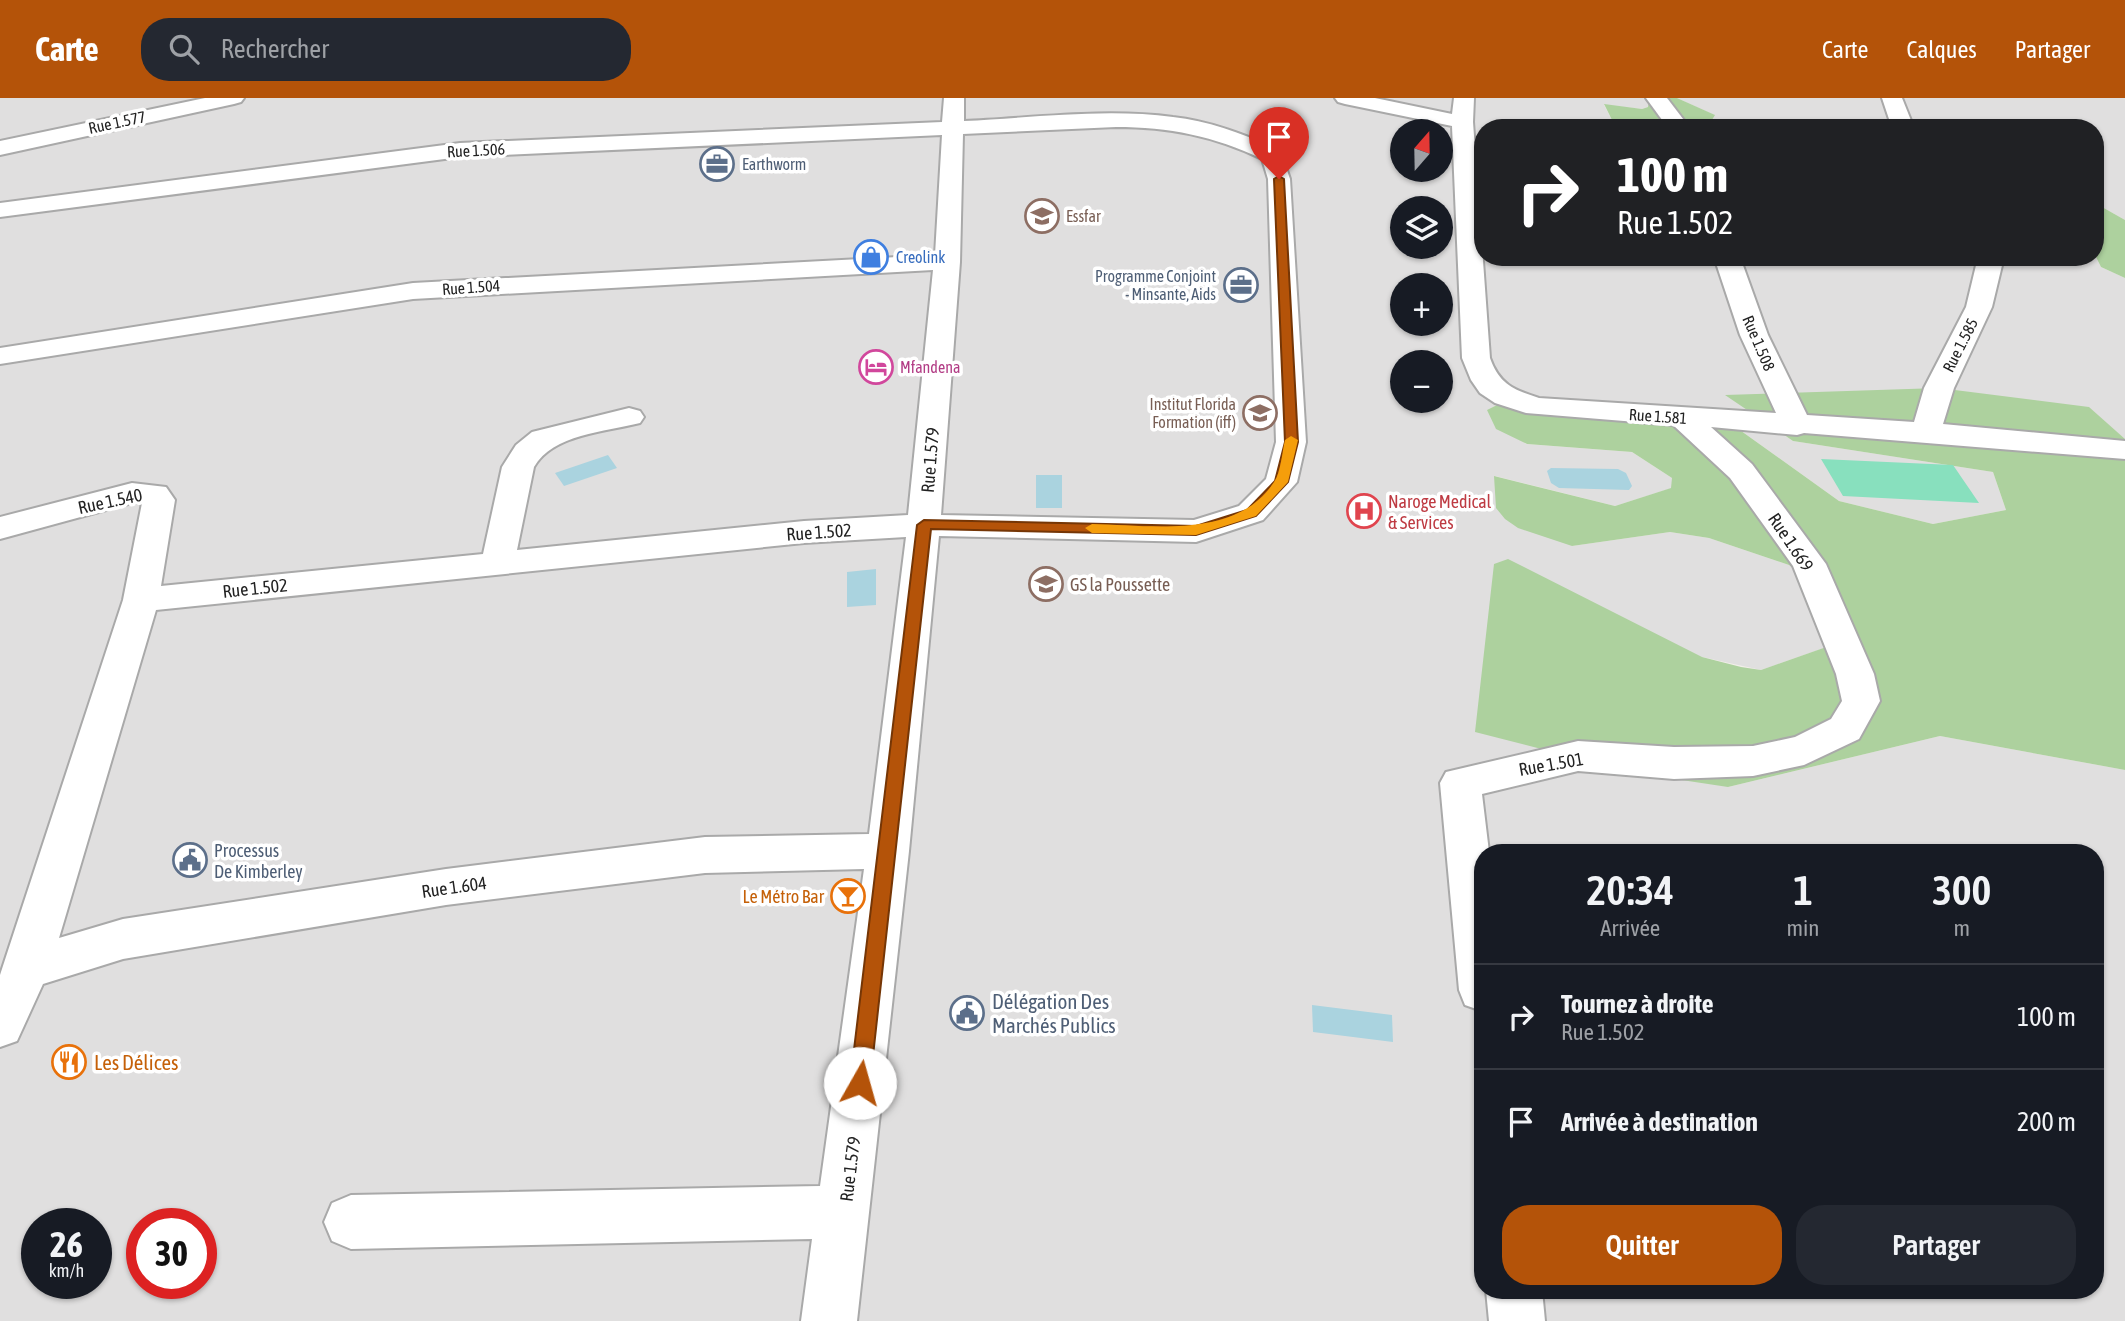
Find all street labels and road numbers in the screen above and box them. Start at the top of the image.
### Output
street label: Rue 1.577 [87,107,147,137]
street label: Rue 1.506 [447,139,505,161]
street label: Rue 1.504 [441,276,501,298]
street label: Rue 1.508 [1739,313,1779,373]
street label: Rue 1.585 [1939,315,1981,375]
street label: Rue 1.581 [1628,405,1688,427]
street label: Rue 1.579 [917,427,943,493]
street label: Rue 1.540 [76,484,144,518]
street label: Rue 1.669 [1764,509,1818,575]
street label: Rue 1.502 [786,519,852,545]
street label: Rue 1.502 [221,574,289,602]
street label: Rue 1.501 [1517,748,1585,780]
street label: Rue 1.604 [420,872,488,902]
street label: Rue 1.579 [836,1135,864,1203]

